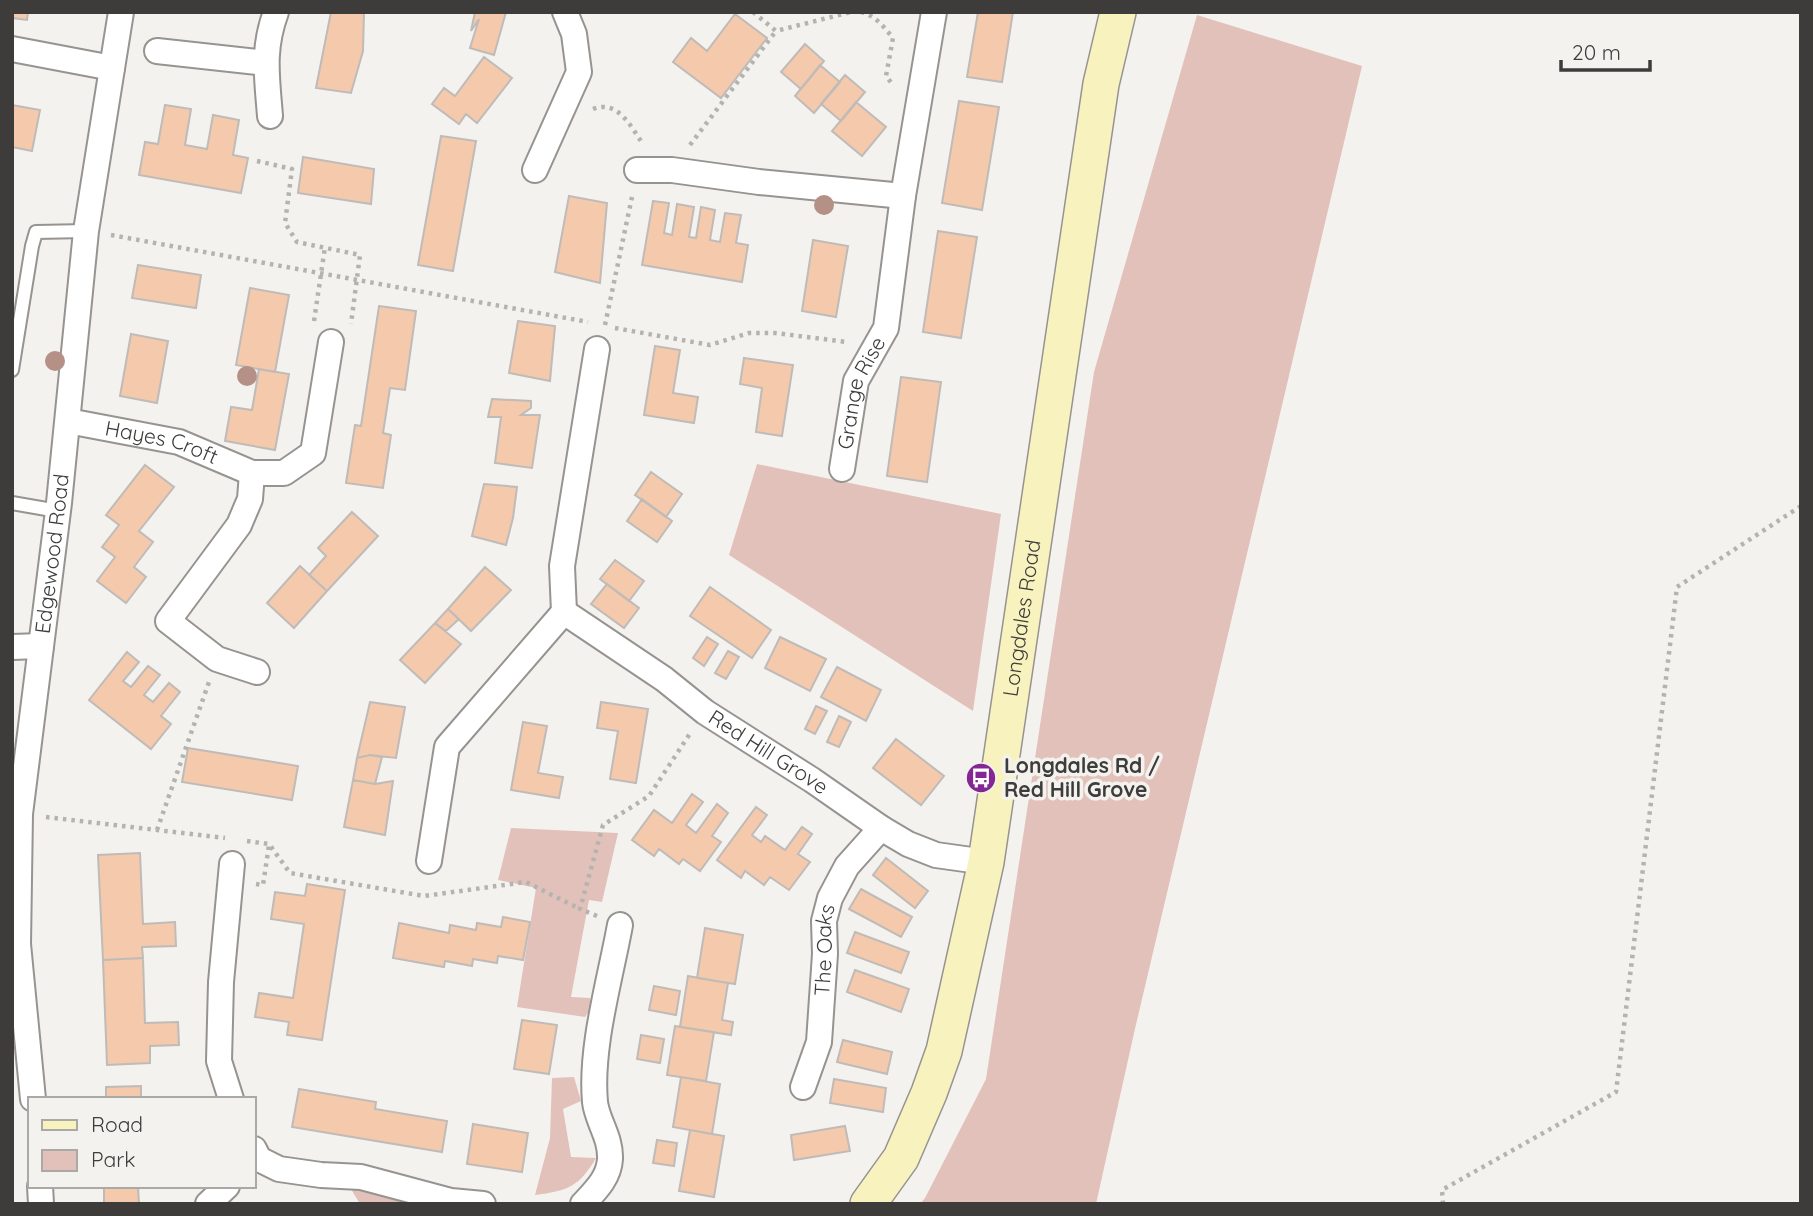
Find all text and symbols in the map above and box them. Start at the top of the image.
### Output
scale bar [1561,28,1650,72]
text: 20 m [1572,39,1621,65]
street label: Grange Rise [831,332,891,451]
street label: Hayes Croft [103,414,222,469]
street label: Edgewood Road [29,472,74,635]
street label: Longdales Road [997,538,1045,698]
street label: Red Hill Grove [704,704,834,799]
place label: Longdales Rd / Red Hill Grove [1004,752,1160,802]
bus stop icon: Longdales Rd / Red Hill Grove [964,761,998,795]
street label: The Oaks [808,901,840,997]
legend [28,1097,256,1188]
text: Road [91,1111,143,1137]
text: Park [91,1146,135,1172]

